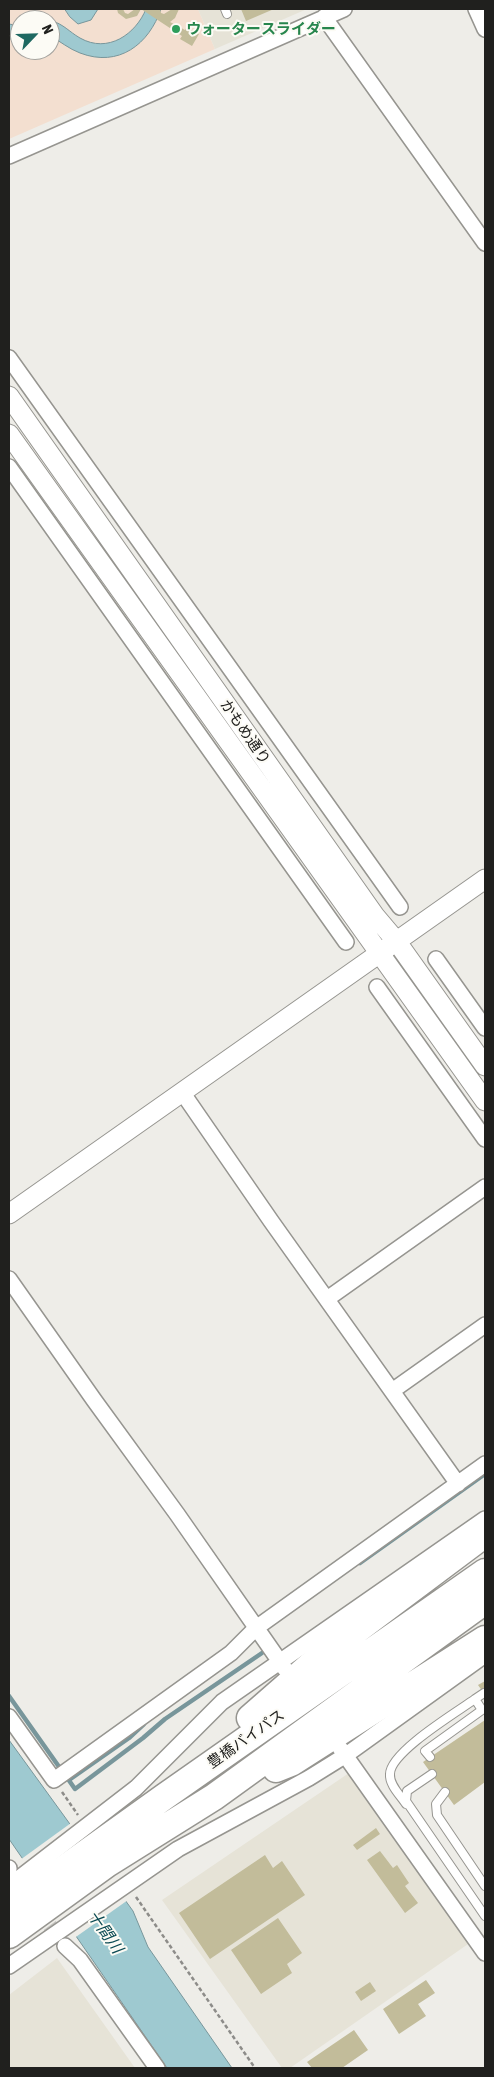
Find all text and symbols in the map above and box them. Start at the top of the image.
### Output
north arrow [10,10,60,60]
place label: ウォータースライダー [186,20,336,38]
text: N [39,22,57,36]
marker: ウォータースライダー [170,23,182,35]
street label: かもめ通り [216,696,274,768]
street label: 豊橋バイパス [204,1706,288,1772]
water label: 十間川 [83,1907,127,1957]

